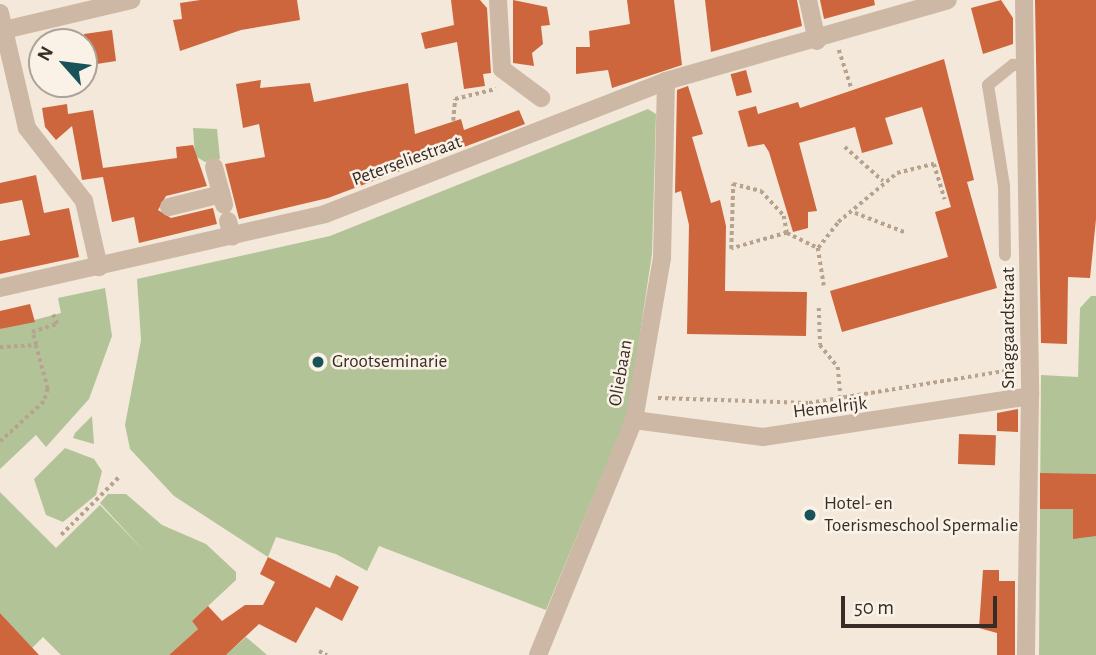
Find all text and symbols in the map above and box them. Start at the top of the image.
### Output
north arrow [28,28,98,98]
text: N [34,44,57,64]
street label: Peterseliestraat [349,131,465,191]
street label: Snaggaardstraat [998,267,1020,389]
street label: Oliebaan [604,338,638,408]
place label: Grootseminarie [332,351,447,373]
marker: Grootseminarie [310,354,326,370]
street label: Hemelrijk [792,392,868,424]
place label: Hotel- en Toerismeschool Spermalie [824,493,1018,537]
marker: Hotel- en Toerismeschool Spermalie [802,507,818,523]
scale bar [844,582,1000,626]
text: 50 m [854,597,894,618]

